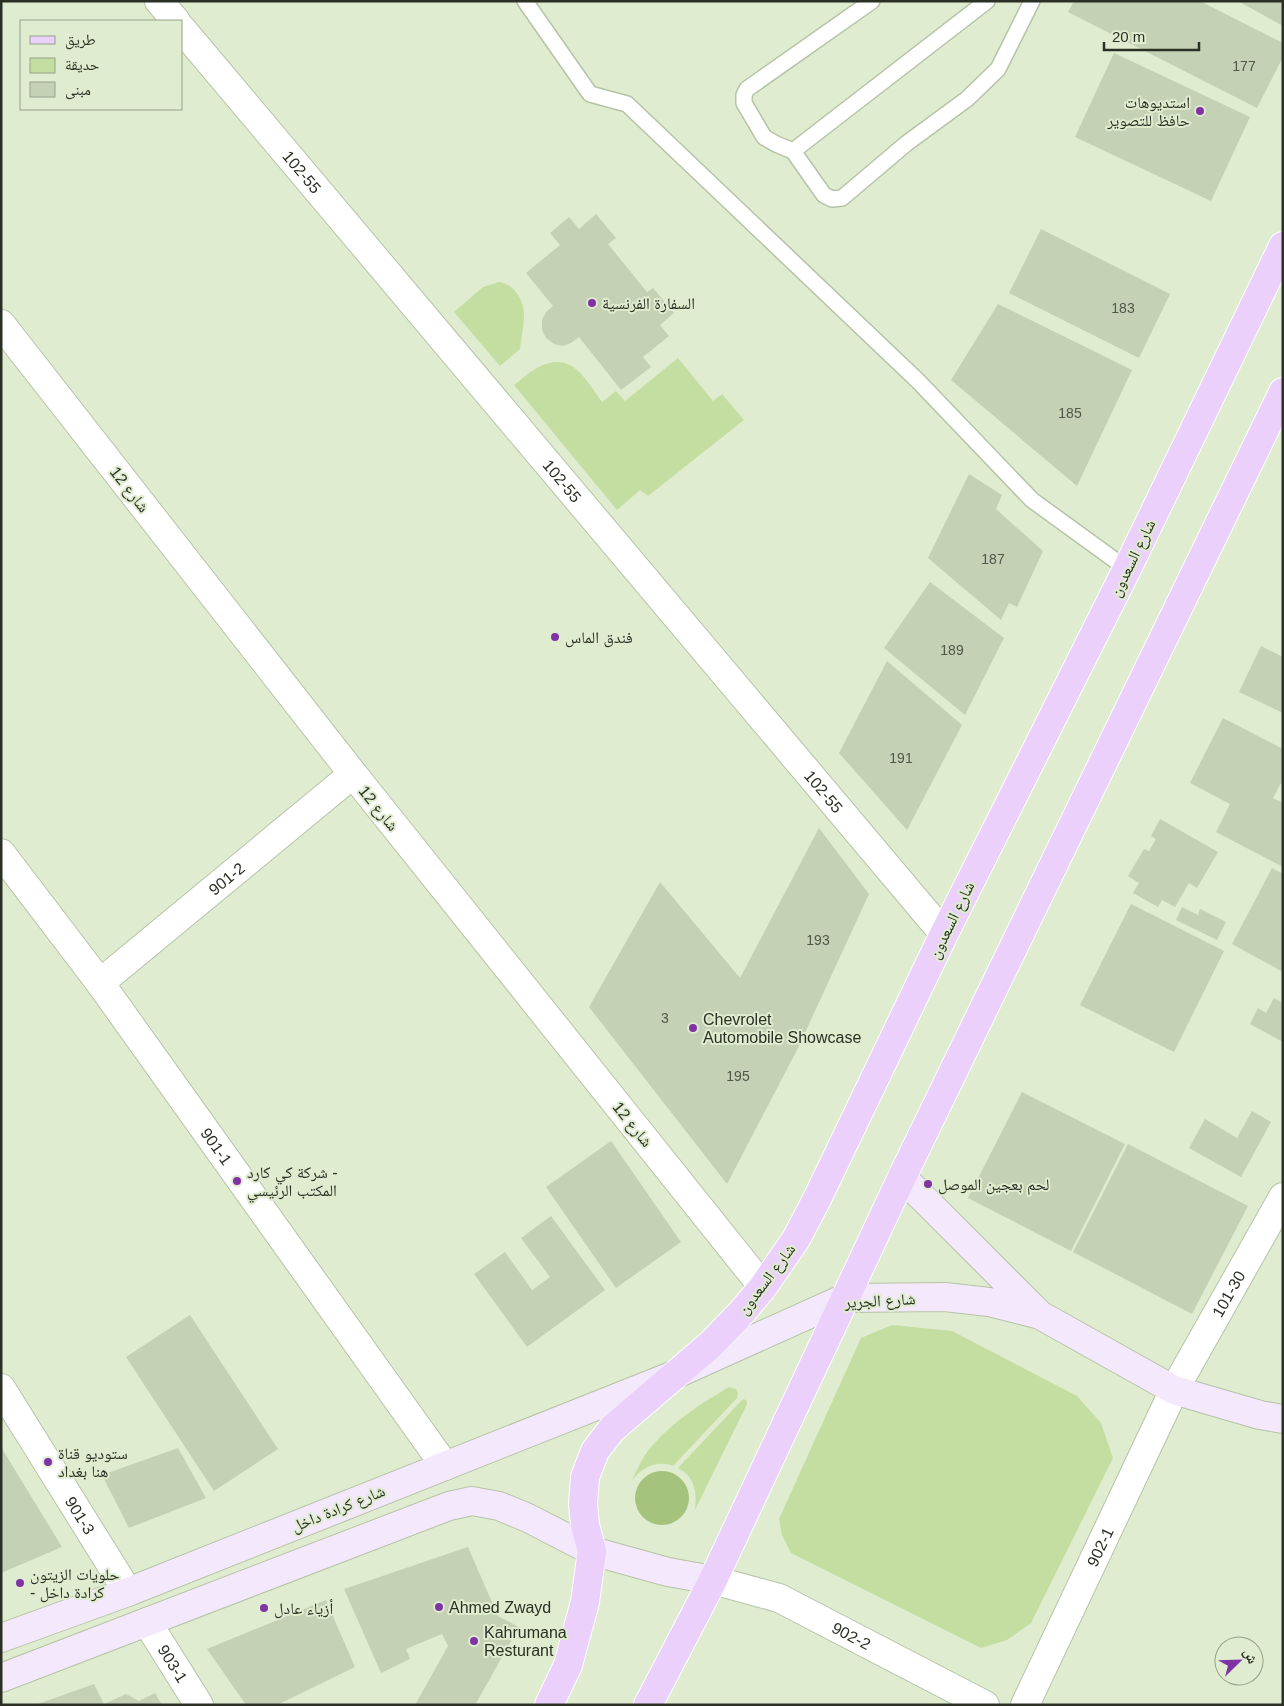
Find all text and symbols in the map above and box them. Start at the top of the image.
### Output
legend [20,20,182,110]
scale bar [1104,20,1199,52]
text: 20 m [1112,28,1145,45]
text: طريق [65,31,96,50]
text: حديقة [65,56,100,73]
house number: 177 [1232,58,1256,74]
text: مبنى [65,81,91,100]
place label: استديوهات حافظ للتصوير [1106,94,1190,130]
marker: استديوهات حافظ للتصوير [1194,105,1206,117]
street label: 102-55 [279,148,324,197]
place label: السفارة الفرنسية [602,295,695,313]
marker: السفارة الفرنسية [586,297,598,309]
house number: 183 [1111,300,1135,316]
house number: 185 [1058,405,1082,421]
street label: 102-55 [539,457,585,506]
street label: شارع 12 [105,463,153,517]
street label: شارع السعدون [1106,517,1160,600]
house number: 187 [981,551,1005,567]
place label: فندق الماس [565,629,633,648]
marker: فندق الماس [549,631,561,643]
house number: 189 [940,642,964,658]
house number: 191 [889,750,913,766]
street label: 102-55 [801,767,846,816]
street label: شارع 12 [354,782,402,835]
street label: 901-2 [206,859,248,899]
street label: شارع السعدون [925,879,979,962]
house number: 193 [806,932,830,948]
house number: 3 [661,1010,669,1026]
place label: Chevrolet Automobile Showcase [703,1011,861,1046]
marker: Chevrolet Automobile Showcase [687,1022,699,1034]
house number: 195 [726,1068,750,1084]
street label: شارع 12 [608,1098,656,1151]
street label: 901-1 [197,1125,235,1168]
place label: شركة كي كارد - المكتب الرئيسي [247,1164,338,1203]
marker: شركة كي كارد - المكتب الرئيسي [231,1175,243,1187]
place label: لحم بعجين الموصل [938,1176,1050,1195]
marker: لحم بعجين الموصل [922,1178,934,1190]
street label: شارع السعدون [734,1241,800,1319]
street label: 101-30 [1209,1268,1249,1320]
street label: شارع الجرير [843,1290,916,1313]
place label: ستوديو قناة هنا بغداد [58,1445,128,1480]
marker: ستوديو قناة هنا بغداد [42,1456,54,1468]
street label: شارع كرادة داخل [289,1482,388,1537]
street label: 901-3 [62,1494,98,1538]
street label: 902-1 [1084,1525,1117,1569]
place label: حلويات الزيتون - كرادة داخل [30,1566,120,1603]
marker: حلويات الزيتون - كرادة داخل [14,1577,26,1589]
place label: أزياء عادل [274,1599,333,1619]
place label: Ahmed Zwayd [449,1599,551,1616]
marker: Ahmed Zwayd [433,1601,445,1613]
marker: أزياء عادل [258,1602,270,1614]
street label: 902-2 [829,1619,873,1653]
place label: Kahrumana Resturant [484,1624,567,1659]
marker: Kahrumana Resturant [468,1635,480,1647]
north arrow [1214,1636,1264,1686]
street label: 903-1 [155,1642,191,1686]
text: ش [1240,1646,1261,1666]

